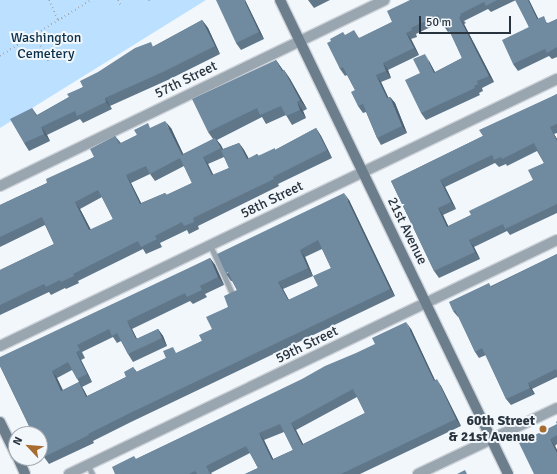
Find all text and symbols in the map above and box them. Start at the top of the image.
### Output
scale bar [421,8,513,34]
text: 50 m [426,15,451,30]
park label: Washington Cemetery [11,30,81,62]
street label: 57th Street [152,58,220,102]
street label: 58th Street [238,178,306,222]
street label: 21st Avenue [383,195,431,267]
street label: 59th Street [273,323,341,367]
place label: 60th Street & 21st Avenue [449,413,535,446]
marker: 60th Street & 21st Avenue [538,424,548,434]
north arrow [8,426,48,466]
text: N [10,435,25,447]

